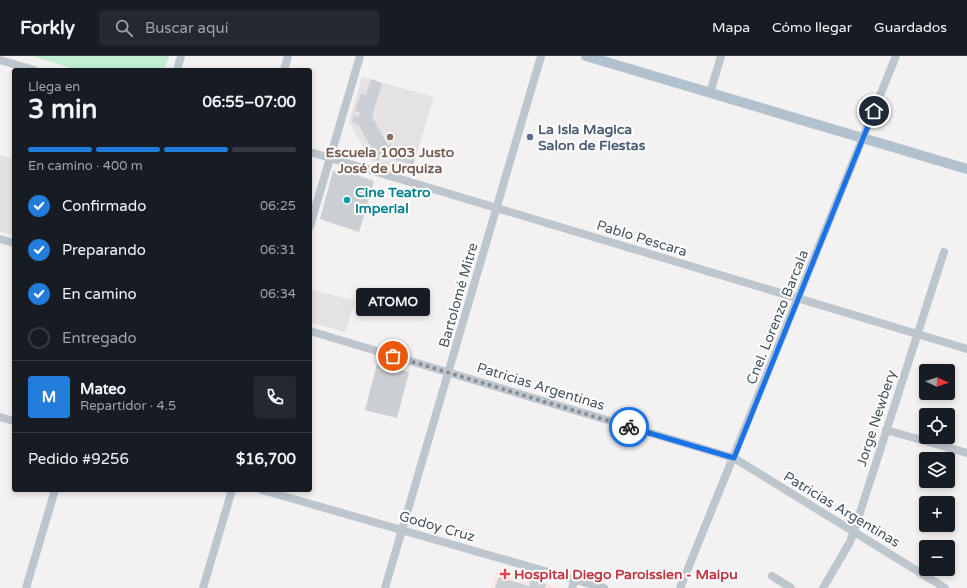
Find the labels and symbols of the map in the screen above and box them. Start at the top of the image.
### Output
pin [857,94,891,128]
place label: La Isla Magica Salon de Fiestas [538,121,646,154]
marker: Escuela 1003 Justo José de Urquiza [385,132,395,142]
marker: La Isla Magica Salon de Fiestas [525,132,535,142]
place label: Escuela 1003 Justo José de Urquiza [326,144,455,177]
place label: Cine Teatro Imperial [355,184,431,217]
marker: Cine Teatro Imperial [342,195,352,205]
street label: Pablo Pescara [595,217,689,260]
street label: Bartolomé Mitre [435,241,482,350]
street label: Cnel. Lorenzo Barcala [743,247,812,387]
callout: ATOMO [356,288,430,316]
pin [376,339,410,373]
street label: Patricias Argentinas [475,359,607,414]
north arrow [919,364,955,400]
street label: Jorge Newbery [853,367,900,468]
courier [609,407,649,447]
street label: Patricias Argentinas [780,468,903,551]
street label: Godoy Cruz [397,508,477,545]
place label: Hospital Diego Paroissien - Maipu [514,566,738,583]
marker: Hospital Diego Paroissien - Maipu [499,568,511,580]

